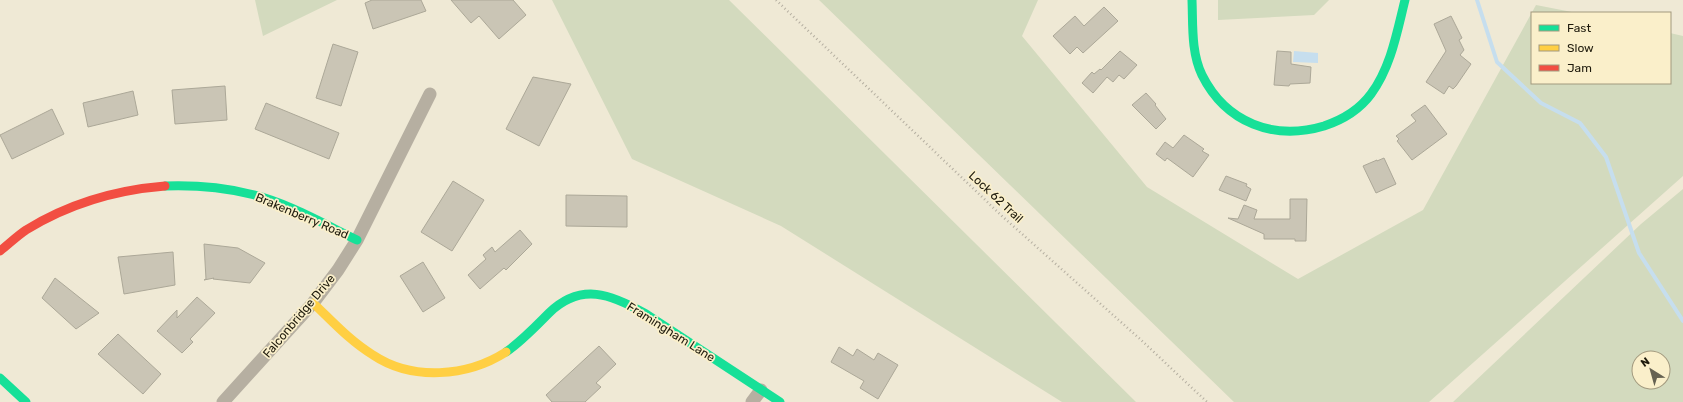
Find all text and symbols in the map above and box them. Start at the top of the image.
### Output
legend [1531,12,1671,84]
text: Fast [1567,21,1591,35]
text: Slow [1567,41,1594,55]
text: Jam [1567,61,1592,75]
street label: Lock 62 Trail [966,168,1026,226]
street label: Brakenberry Road [253,190,351,242]
street label: Falconbridge Drive [260,271,338,361]
street label: Framingham Lane [625,299,718,365]
north arrow [1631,350,1671,390]
text: N [1638,355,1652,370]

